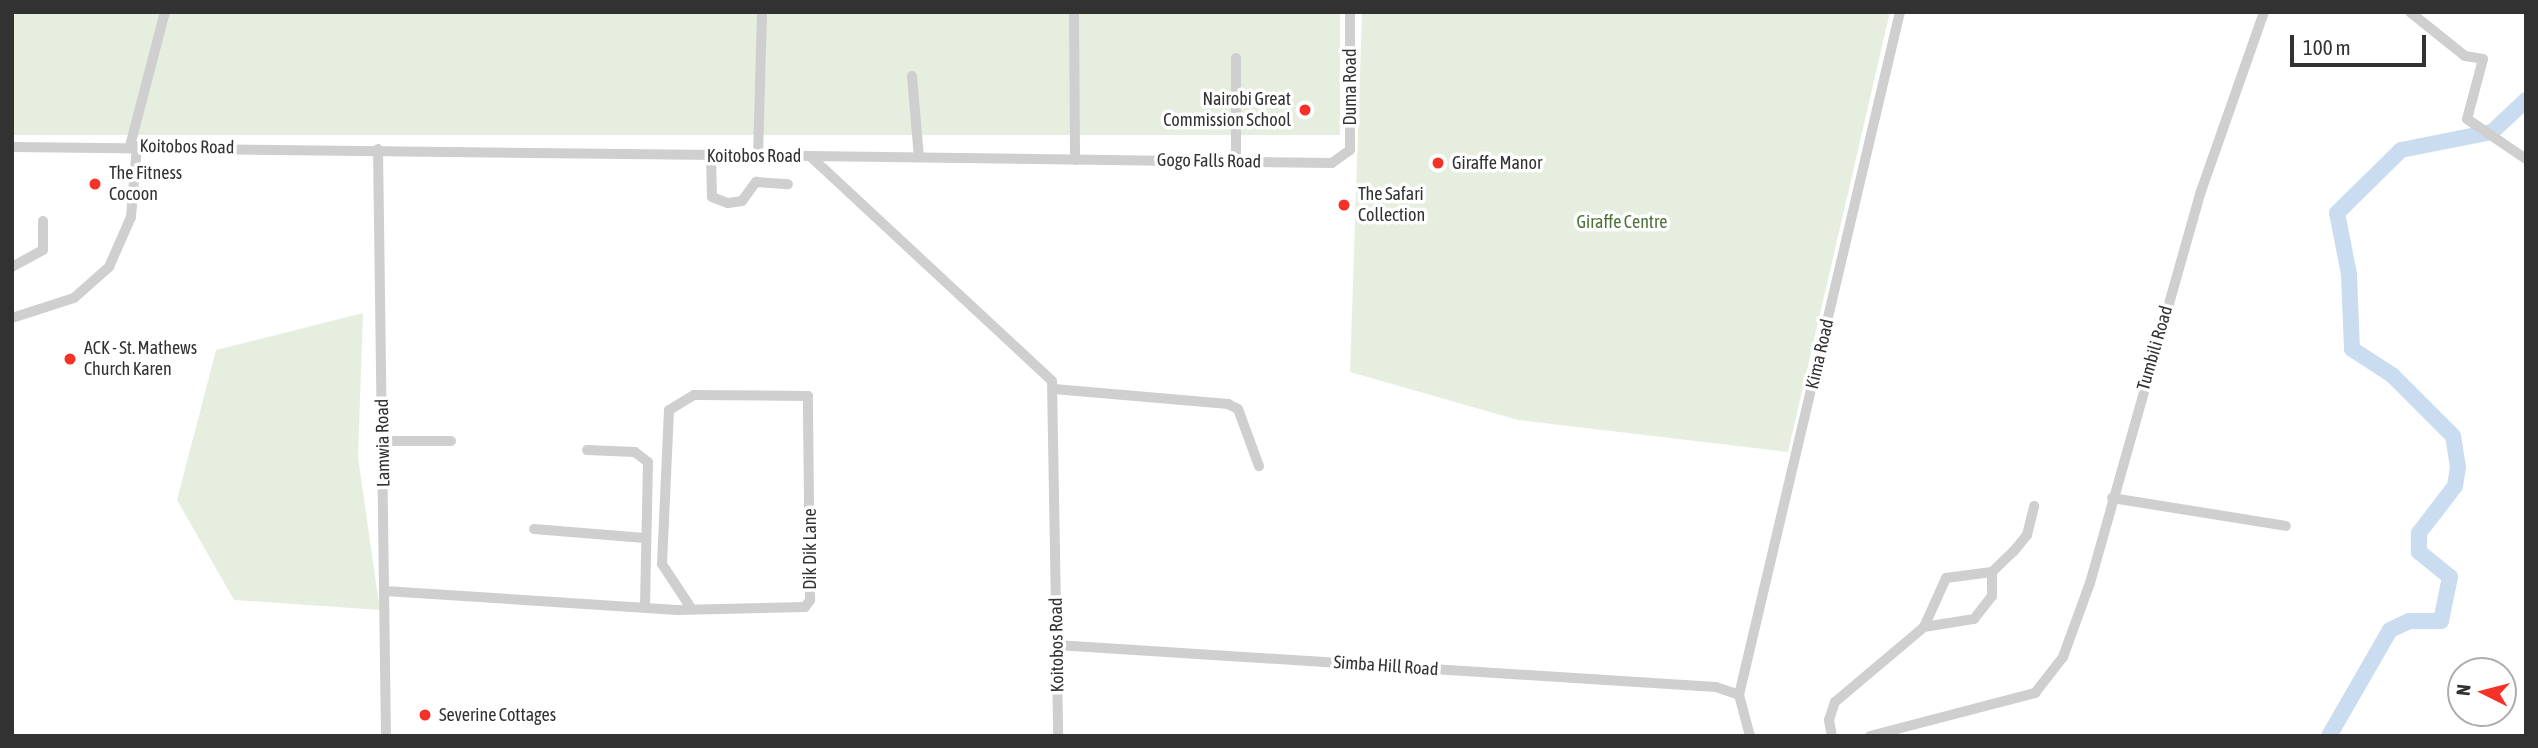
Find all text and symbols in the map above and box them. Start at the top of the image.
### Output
scale bar [2293,21,2430,65]
text: 100 m [2303,35,2351,59]
street label: Duma Road [1339,49,1361,125]
place label: Nairobi Great Commission School [1163,89,1291,132]
marker: Nairobi Great Commission School [1297,102,1313,118]
street label: Koitobos Road [139,135,235,159]
street label: Koitobos Road [707,145,801,167]
street label: Gogo Falls Road [1157,149,1261,173]
place label: Giraffe Manor [1452,152,1542,174]
marker: Giraffe Manor [1430,155,1446,171]
place label: The Fitness Cocoon [109,163,182,206]
marker: The Fitness Cocoon [87,176,103,192]
place label: The Safari Collection [1358,184,1425,227]
marker: The Safari Collection [1336,197,1352,213]
park label: Giraffe Centre [1576,211,1668,233]
street label: Tumbili Road [2133,303,2177,393]
street label: Kima Road [1801,317,1839,391]
place label: ACK - St. Mathews Church Karen [84,338,197,380]
marker: ACK - St. Mathews Church Karen [62,351,78,367]
street label: Lamwia Road [371,399,395,487]
street label: Dik Dik Lane [799,508,821,590]
street label: Koitobos Road [1045,597,1069,693]
street label: Simba Hill Road [1333,652,1439,680]
north arrow [2447,657,2517,727]
text: N [2452,683,2475,697]
place label: Severine Cottages [439,704,556,726]
marker: Severine Cottages [417,707,433,723]

